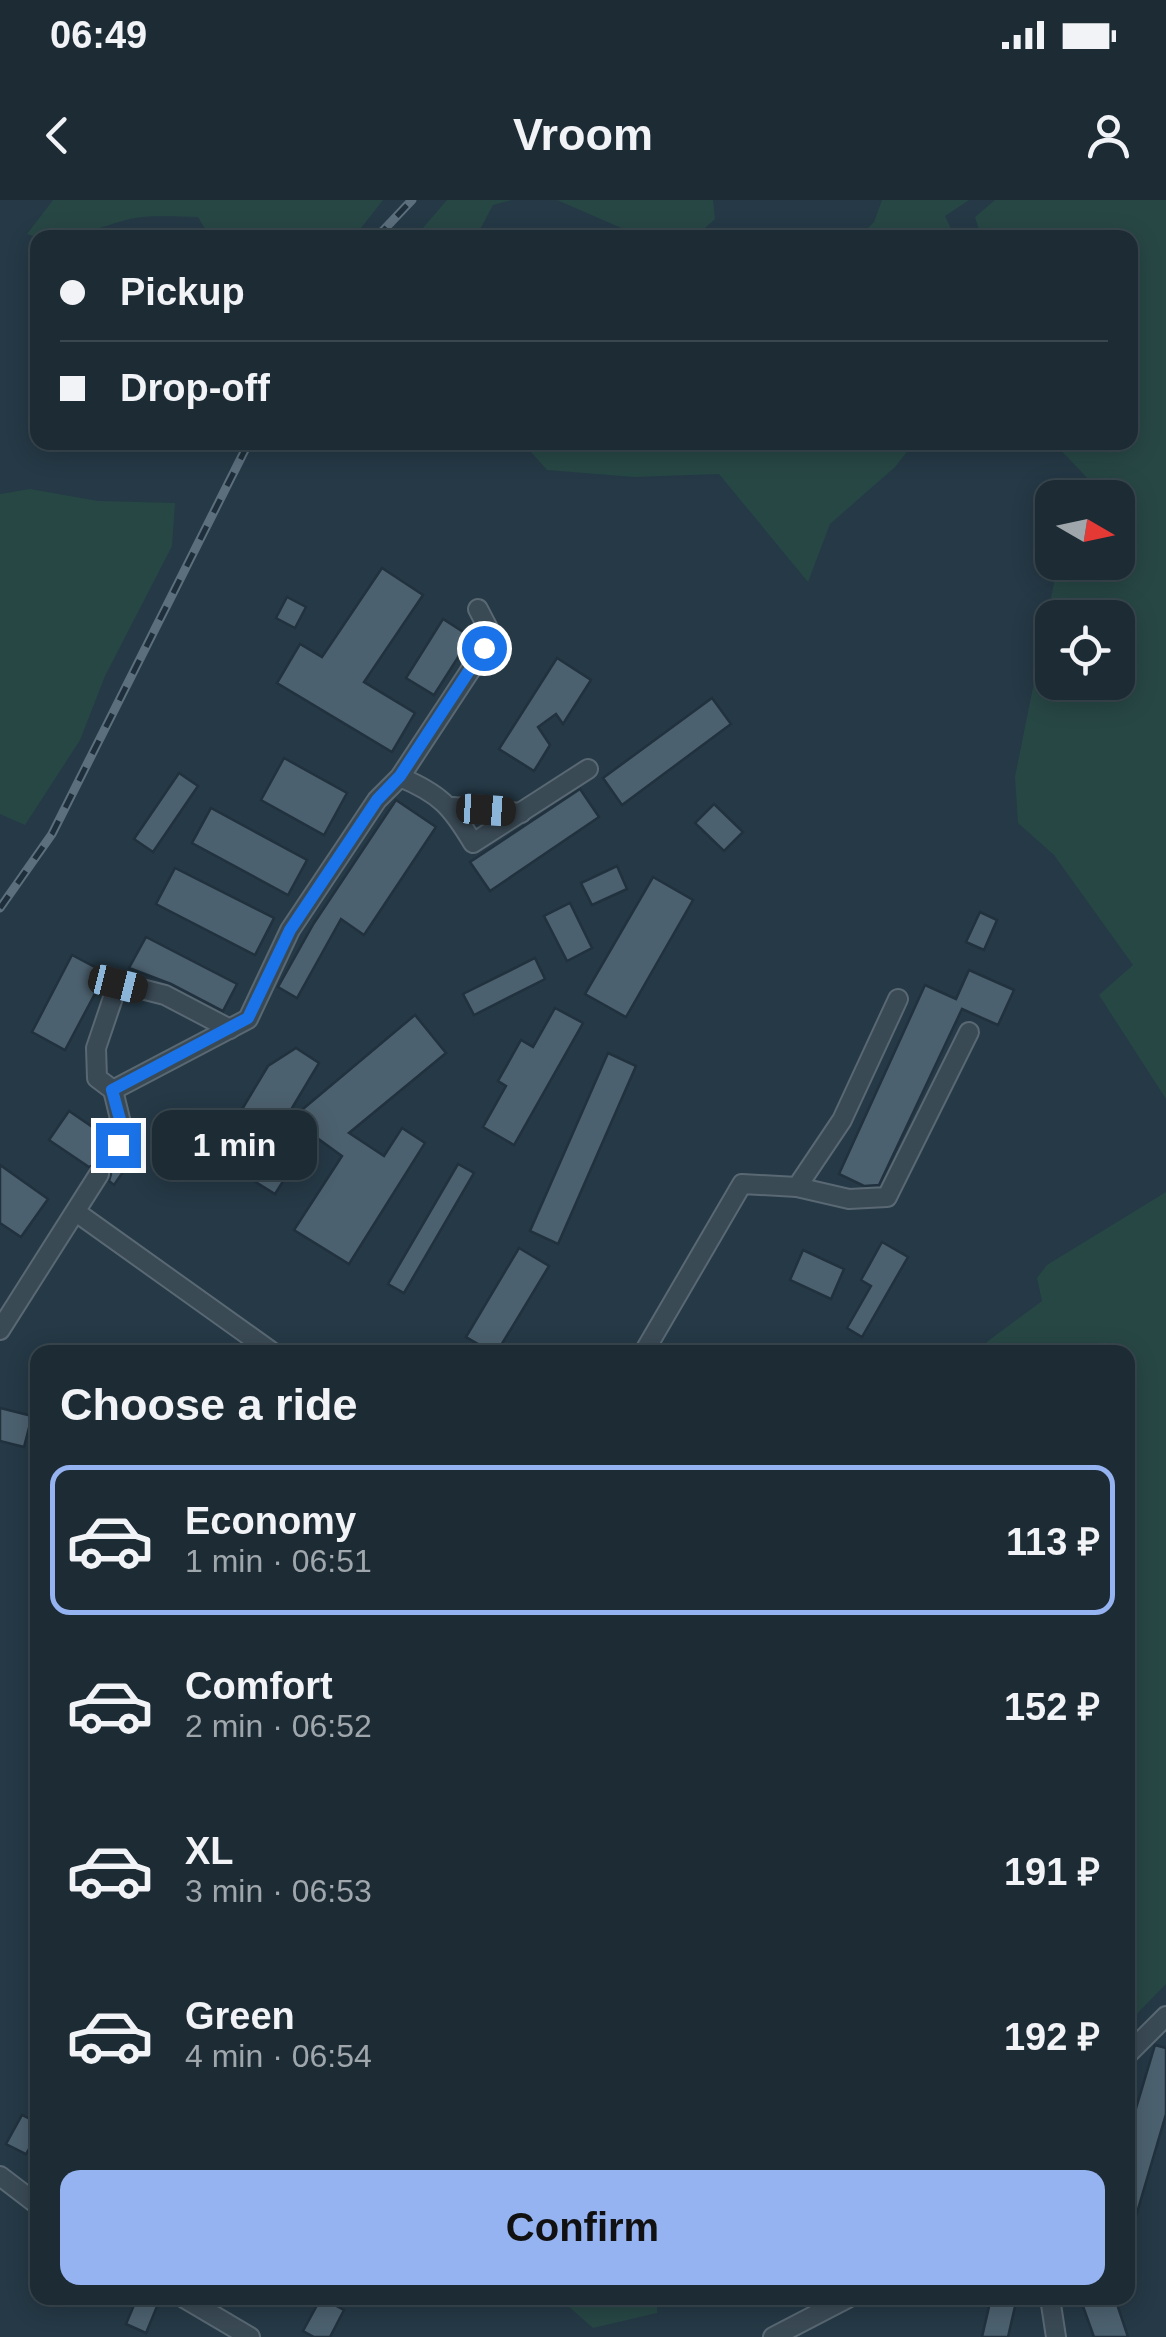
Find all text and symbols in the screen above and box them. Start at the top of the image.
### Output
text: 06:49 [50,14,147,56]
icon: back [30,108,85,163]
icon: person [1081,108,1136,163]
text: Vroom [513,109,653,160]
text: Pickup [120,271,245,313]
text: Drop-off [120,367,270,409]
north arrow [1035,480,1135,580]
map controls [1035,480,1135,700]
button: locate [1035,600,1135,700]
route start [462,626,507,671]
car [455,793,517,827]
car [85,962,151,1006]
callout: 1 min [153,1110,318,1180]
route end [96,1123,141,1168]
text: 1 min [193,1127,276,1163]
text: Choose a ride [60,1379,358,1430]
icon: car [65,1495,155,1585]
text: Economy [185,1500,356,1542]
text: 113 ₽ [1006,1521,1100,1563]
text: 1 min · 06:51 [185,1543,372,1579]
icon: car [65,1660,155,1750]
text: Comfort [185,1665,333,1707]
text: 152 ₽ [1004,1686,1100,1728]
text: 2 min · 06:52 [185,1708,372,1744]
icon: car [65,1825,155,1915]
text: XL [185,1830,234,1872]
text: 191 ₽ [1004,1851,1100,1893]
text: 3 min · 06:53 [185,1873,372,1909]
icon: car [65,1990,155,2080]
text: Green [185,1995,295,2037]
text: 192 ₽ [1004,2016,1100,2058]
text: 4 min · 06:54 [185,2038,372,2074]
button: Confirm [60,2170,1105,2285]

